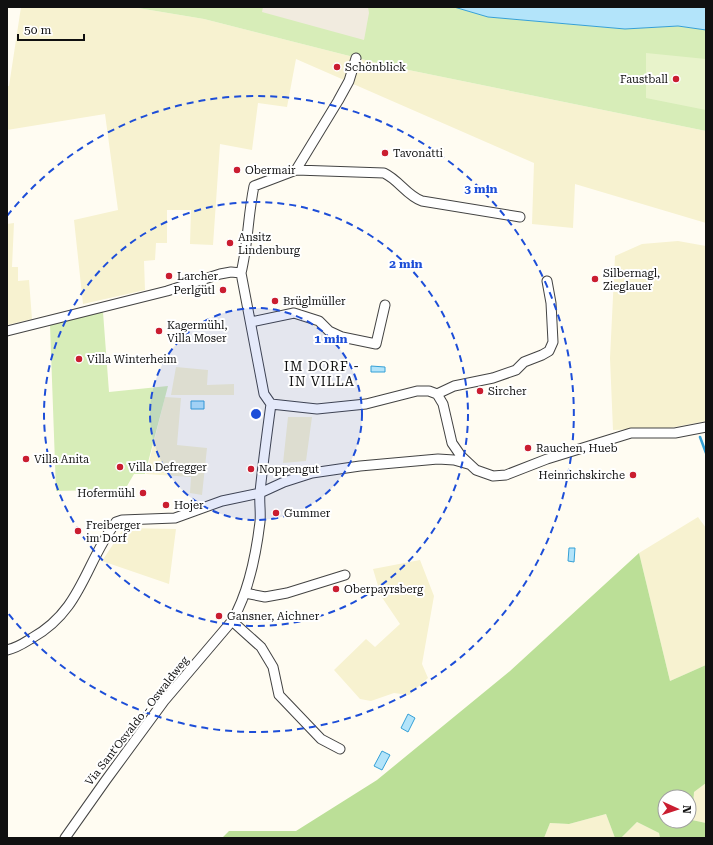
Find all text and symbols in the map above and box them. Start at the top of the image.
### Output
scale bar [18,16,84,42]
text: 50 m [24,23,51,37]
place label: Schönblick [345,61,406,74]
marker: Schönblick [332,62,342,72]
place label: Faustball [620,73,669,86]
marker: Faustball [671,74,681,84]
place label: Tavonatti [393,147,443,160]
marker: Tavonatti [380,148,390,158]
place label: Obermair [245,164,296,177]
marker: Obermair [232,165,242,175]
text: 3 min [464,182,498,196]
place label: Ansitz Lindenburg [238,231,301,257]
marker: Ansitz Lindenburg [225,238,235,248]
text: 2 min [389,257,423,271]
place label: Silbernagl, Zieglauer [603,267,660,293]
place label: Larcher [177,270,219,283]
marker: Larcher [164,271,174,281]
marker: Silbernagl, Zieglauer [590,274,600,284]
place label: Perlgütl [174,284,216,297]
marker: Perlgütl [218,285,228,295]
place label: Brüglmüller [283,295,346,308]
marker: Brüglmüller [270,296,280,306]
place label: Kagermühl, Villa Moser [167,319,228,345]
marker: Kagermühl, Villa Moser [154,326,164,336]
text: 1 min [314,332,348,346]
place label: Villa Winterheim [87,353,177,366]
marker: Villa Winterheim [74,354,84,364]
district label: IM DORF - IN VILLA [284,359,360,389]
place label: Sircher [488,385,527,398]
marker: Sircher [475,386,485,396]
centre of rings [249,407,263,421]
place label: Rauchen, Hueb [536,442,618,455]
marker: Rauchen, Hueb [523,443,533,453]
place label: Villa Anita [34,453,89,466]
marker: Villa Anita [21,454,31,464]
place label: Villa Defregger [128,461,207,474]
marker: Villa Defregger [115,462,125,472]
place label: Noppengut [259,463,319,476]
marker: Noppengut [246,464,256,474]
place label: Heinrichskirche [539,469,625,482]
marker: Heinrichskirche [628,470,638,480]
place label: Hofermühl [77,487,136,500]
marker: Hofermühl [138,488,148,498]
place label: Hojer [174,499,204,512]
marker: Hojer [161,500,171,510]
place label: Gummer [284,507,331,520]
marker: Gummer [271,508,281,518]
place label: Freiberger im Dorf [86,519,141,545]
marker: Freiberger im Dorf [73,526,83,536]
place label: Oberpayrsberg [344,583,424,596]
marker: Oberpayrsberg [331,584,341,594]
place label: Gansner, Aichner [227,610,320,623]
marker: Gansner, Aichner [214,611,224,621]
street label: Via Sant'Osvaldo - Oswaldweg [83,653,192,788]
north arrow [657,789,697,829]
text: N [680,805,693,815]

